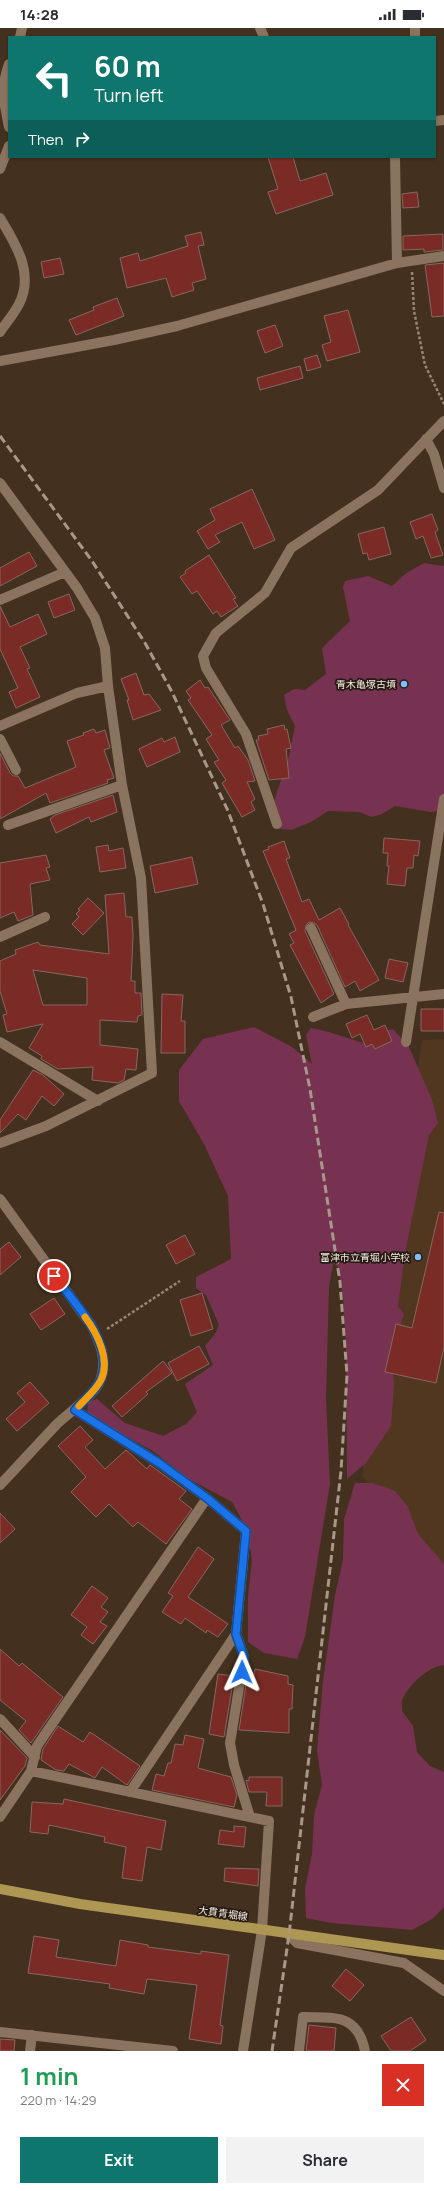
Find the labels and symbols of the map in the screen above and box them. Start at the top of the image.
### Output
place label: 青木亀塚古墳 [336,677,396,691]
marker: 青木亀塚古墳 [399,679,409,689]
place label: 富津市立青堀小学校 [320,1250,410,1264]
marker: 富津市立青堀小学校 [413,1252,423,1262]
pin [37,1259,71,1293]
position arrow [221,1651,263,1693]
street label: 大貫青堀線 [197,1903,249,1923]

